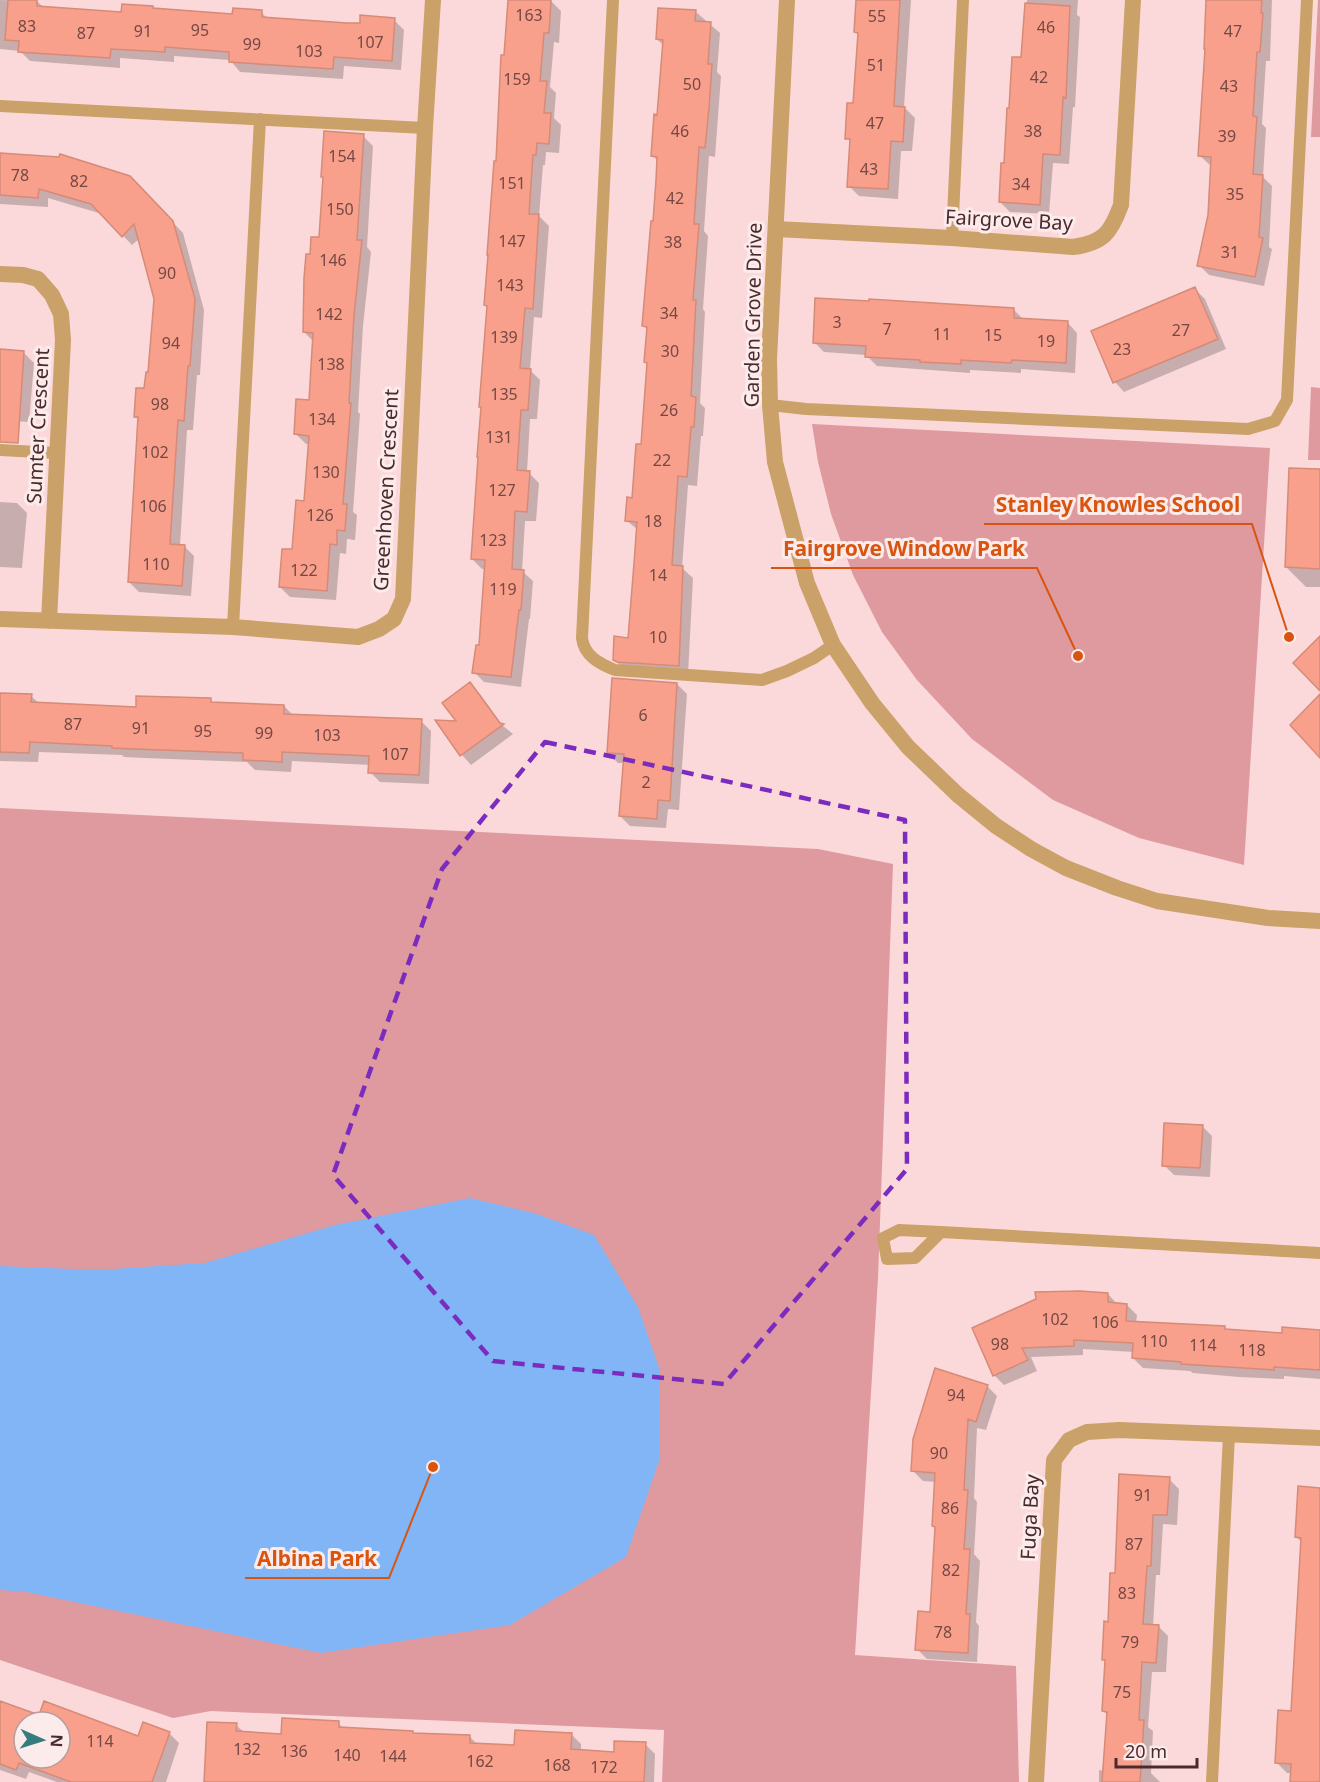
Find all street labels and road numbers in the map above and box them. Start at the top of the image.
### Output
street label: Fairgrove Bay [945,203,1074,236]
street label: Garden Grove Drive [737,222,768,408]
street label: Sumter Crescent [20,347,55,504]
street label: Greenhoven Crescent [367,388,404,592]
street label: Fuga Bay [1014,1473,1045,1561]

